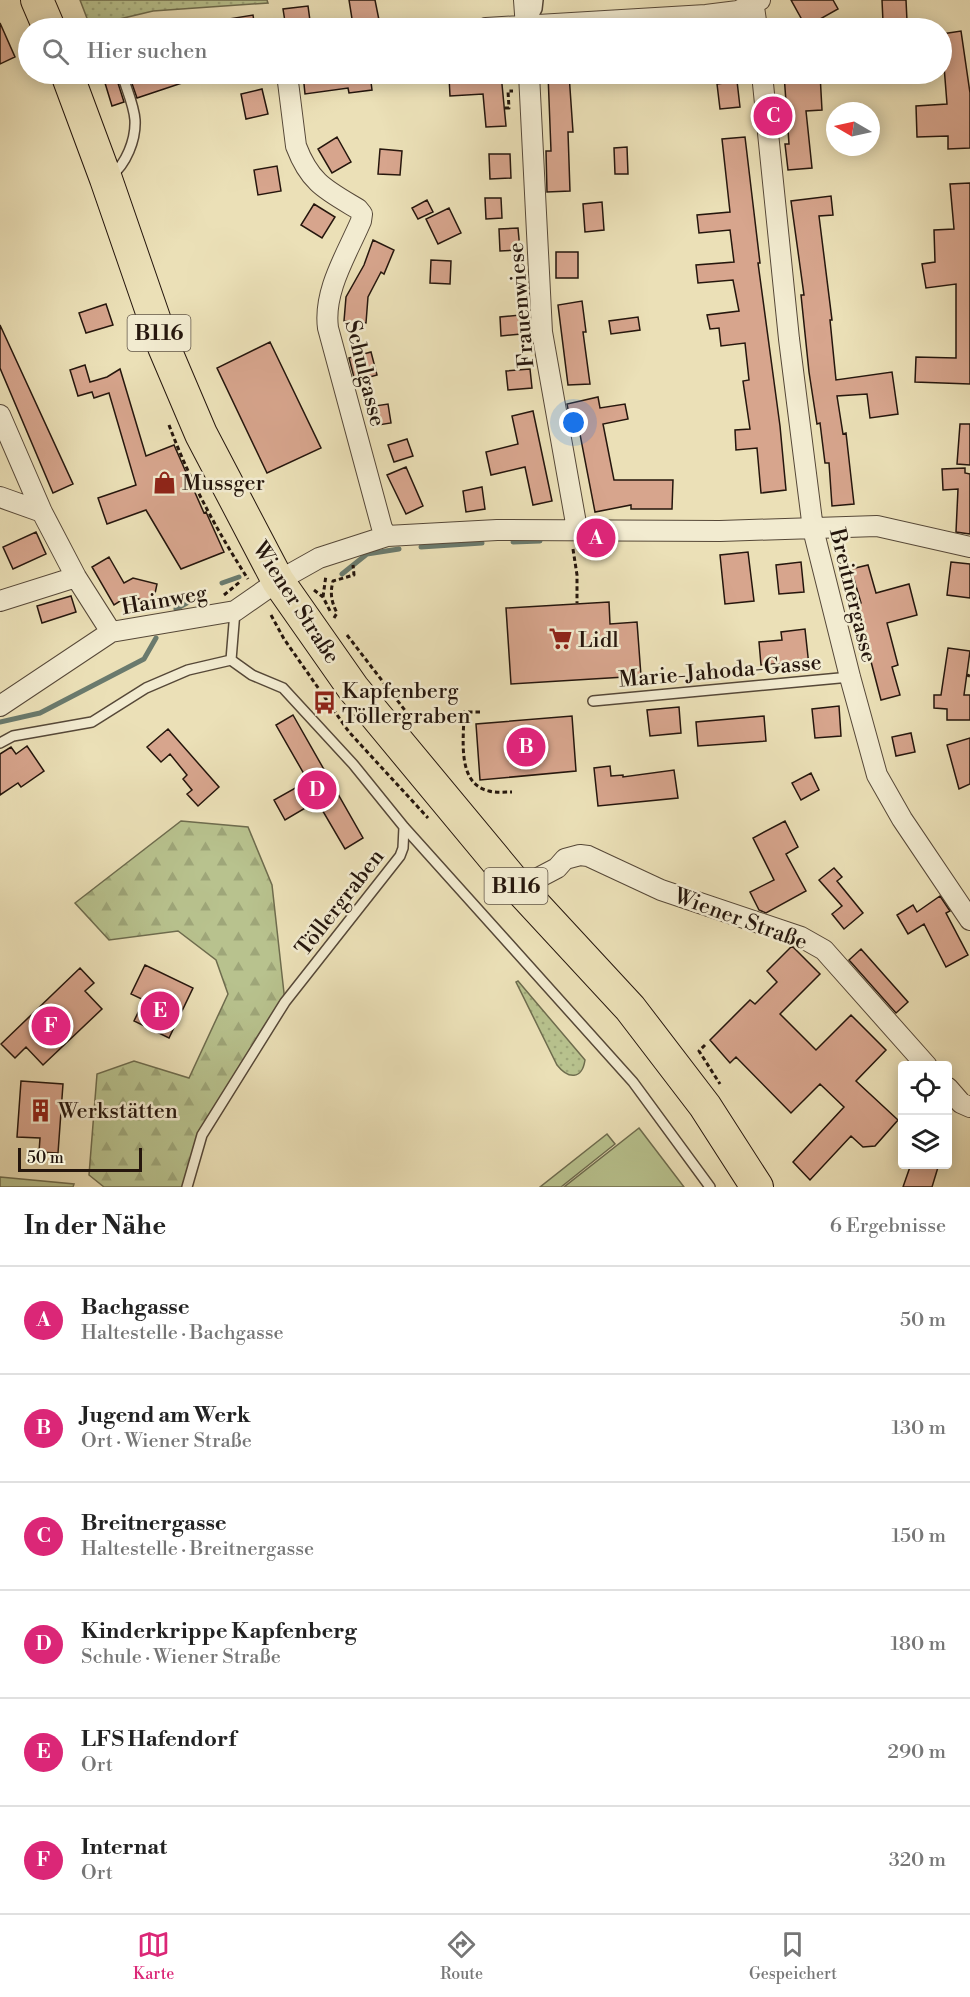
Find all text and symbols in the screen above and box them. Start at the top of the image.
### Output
search box [18,18,952,84]
icon: search [39,35,72,68]
text: Hier suchen [87,38,207,65]
pin: C [754,94,792,138]
north arrow [826,102,880,156]
street label: Frauenwiese [503,241,540,369]
road number: B116 [128,315,190,351]
street label: Schulgasse [338,317,391,429]
your location [559,408,588,437]
shop icon: Mussger [151,469,177,495]
place label: Mussger [182,470,265,497]
pin: A [576,516,616,560]
street label: Breitnergasse [823,525,882,665]
street label: Wiener Straße [246,536,345,669]
street label: Hainweg [119,580,210,621]
supermarket icon: Lidl [547,626,573,652]
place label: Lidl [578,627,619,654]
street label: Marie-Jahoda-Gasse [618,649,823,694]
place label: Kapfenberg Töllergraben [342,678,471,730]
bus stop icon: Kapfenberg Töllergraben [311,690,337,716]
pin: B [506,724,546,770]
pin: D [298,768,336,812]
street label: Töllergraben [290,844,390,962]
road number: B116 [484,868,548,904]
street label: Wiener Straße [669,882,811,956]
pin: E [140,988,180,1034]
pin: F [32,1004,70,1048]
map controls [898,1061,952,1169]
button: locate [898,1061,952,1115]
building icon: Werkstätten [27,1097,53,1123]
place label: Werkstätten [57,1098,178,1125]
button: layers [898,1115,952,1169]
scale bar [18,1145,142,1172]
text: 50 m [27,1148,64,1168]
text: In der Nähe [24,1210,166,1242]
text: 6 Ergebnisse [830,1214,946,1239]
text: Bachgasse [81,1294,190,1321]
text: A [36,1308,51,1333]
text: 50 m [900,1308,946,1333]
text: Haltestelle · Bachgasse [81,1321,284,1346]
text: Jugend am Werk [81,1402,250,1429]
text: B [36,1416,51,1441]
text: 130 m [891,1416,946,1441]
text: Ort · Wiener Straße [81,1429,252,1454]
text: Breitnergasse [81,1510,227,1537]
text: C [36,1524,51,1549]
text: 150 m [891,1524,946,1549]
text: Haltestelle · Breitnergasse [81,1537,314,1562]
text: Kinderkrippe Kapfenberg [81,1618,357,1645]
text: D [36,1632,51,1657]
text: 180 m [891,1632,946,1657]
text: Schule · Wiener Straße [81,1645,281,1670]
text: LFS Hafendorf [81,1726,236,1753]
text: E [37,1740,50,1765]
text: 290 m [888,1740,946,1765]
text: Ort [81,1753,113,1778]
text: Internat [81,1834,167,1861]
text: F [36,1848,51,1873]
text: 320 m [889,1848,946,1873]
text: Ort [81,1861,113,1886]
tab: Karte [133,1928,174,1984]
tab: Route [440,1928,483,1984]
tab: Gespeichert [749,1928,837,1984]

